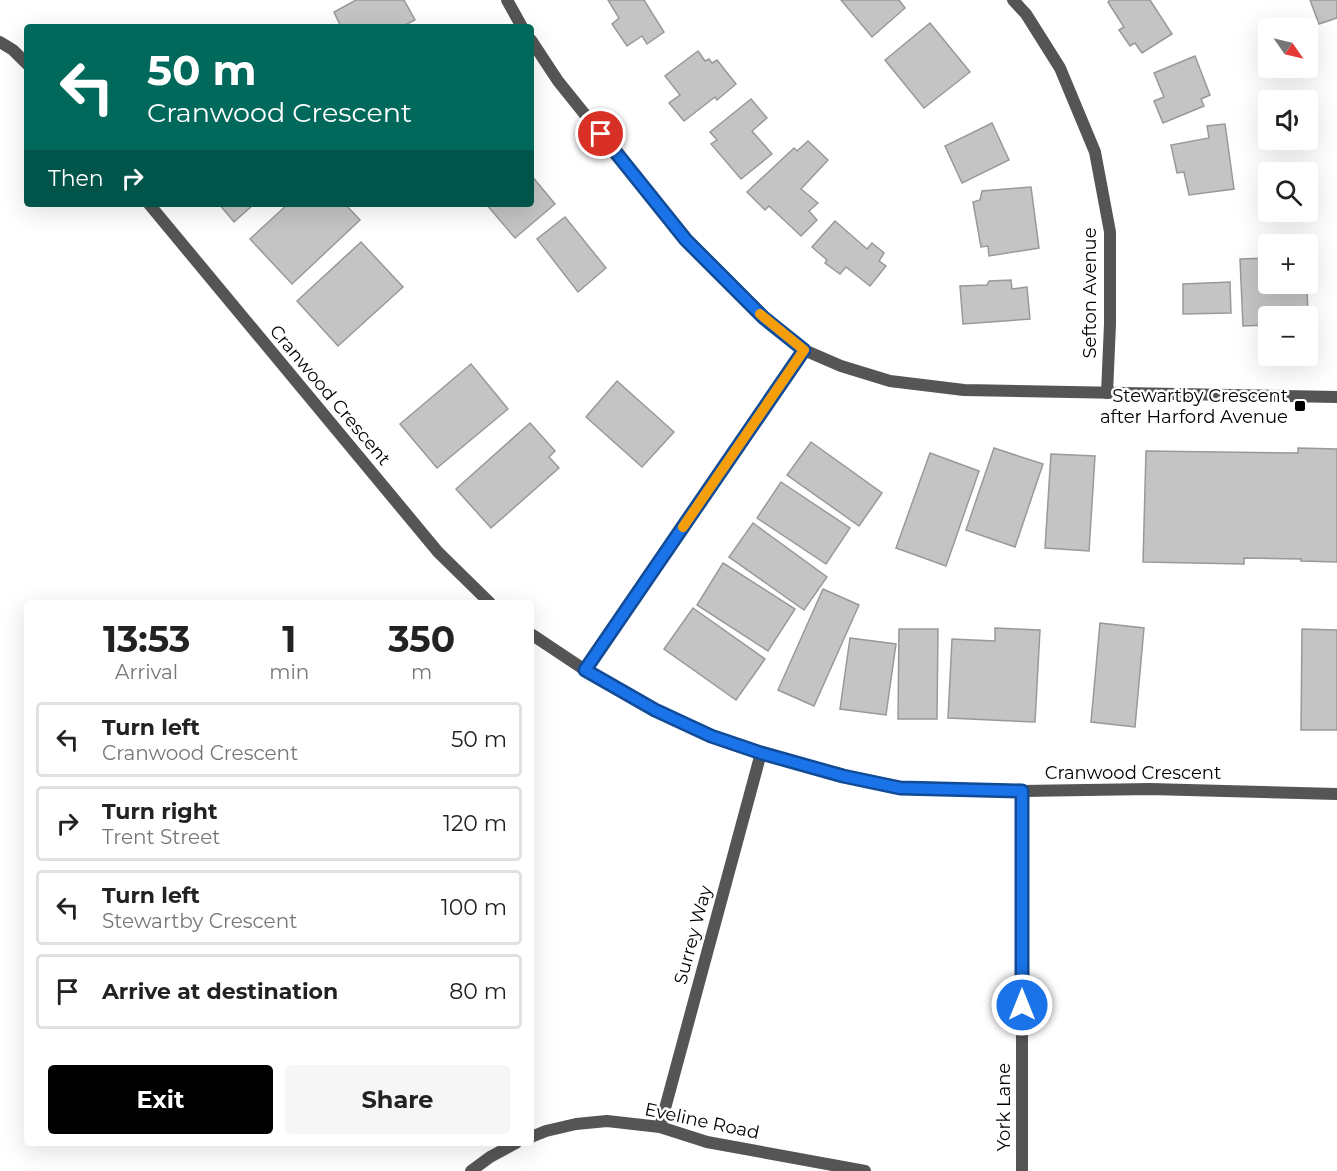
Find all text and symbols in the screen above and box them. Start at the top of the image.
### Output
north arrow [1258,18,1318,78]
map controls [1258,18,1318,366]
text: 50 m [147,44,256,96]
icon: left [48,48,126,126]
button: sound [1258,90,1318,150]
text: Cranwood Crescent [147,96,412,129]
pin [575,108,626,159]
icon: arrive [584,117,617,150]
icon: right [116,162,149,195]
button: search [1258,162,1318,222]
text: Then [48,165,104,192]
street label: Sefton Avenue [1079,227,1101,359]
button: + [1258,234,1318,294]
button: − [1258,306,1318,366]
street label: Cranwood Crescent [265,320,395,470]
place label: Stewartby Crescent after Harford Avenue [1100,385,1288,428]
marker: Stewartby Crescent after Harford Avenue [1293,399,1307,413]
text: 13:53 [103,617,190,661]
text: 1 [282,617,296,661]
text: 350 [388,617,455,661]
text: Arrival [115,660,178,684]
text: min [269,660,309,684]
text: m [411,660,432,684]
text: Turn left [102,714,200,741]
icon: left [51,723,84,756]
text: 50 m [451,726,507,753]
text: Cranwood Crescent [102,741,298,765]
street label: Cranwood Crescent [1045,762,1221,784]
text: Turn right [102,798,217,825]
icon: right [51,807,84,840]
text: 120 m [443,810,507,837]
text: Trent Street [102,825,220,849]
text: Turn left [102,882,200,909]
street label: Surrey Way [669,883,717,987]
icon: left [51,891,84,924]
text: 100 m [441,894,507,921]
text: Stewartby Crescent [102,909,297,933]
position arrow [990,973,1054,1037]
icon: arrive [51,975,84,1008]
text: Arrive at destination [102,978,338,1005]
text: 80 m [449,978,507,1005]
street label: York Lane [993,1063,1015,1151]
button: Exit [48,1065,273,1134]
button: Share [285,1065,510,1134]
street label: Eveline Road [643,1098,761,1144]

